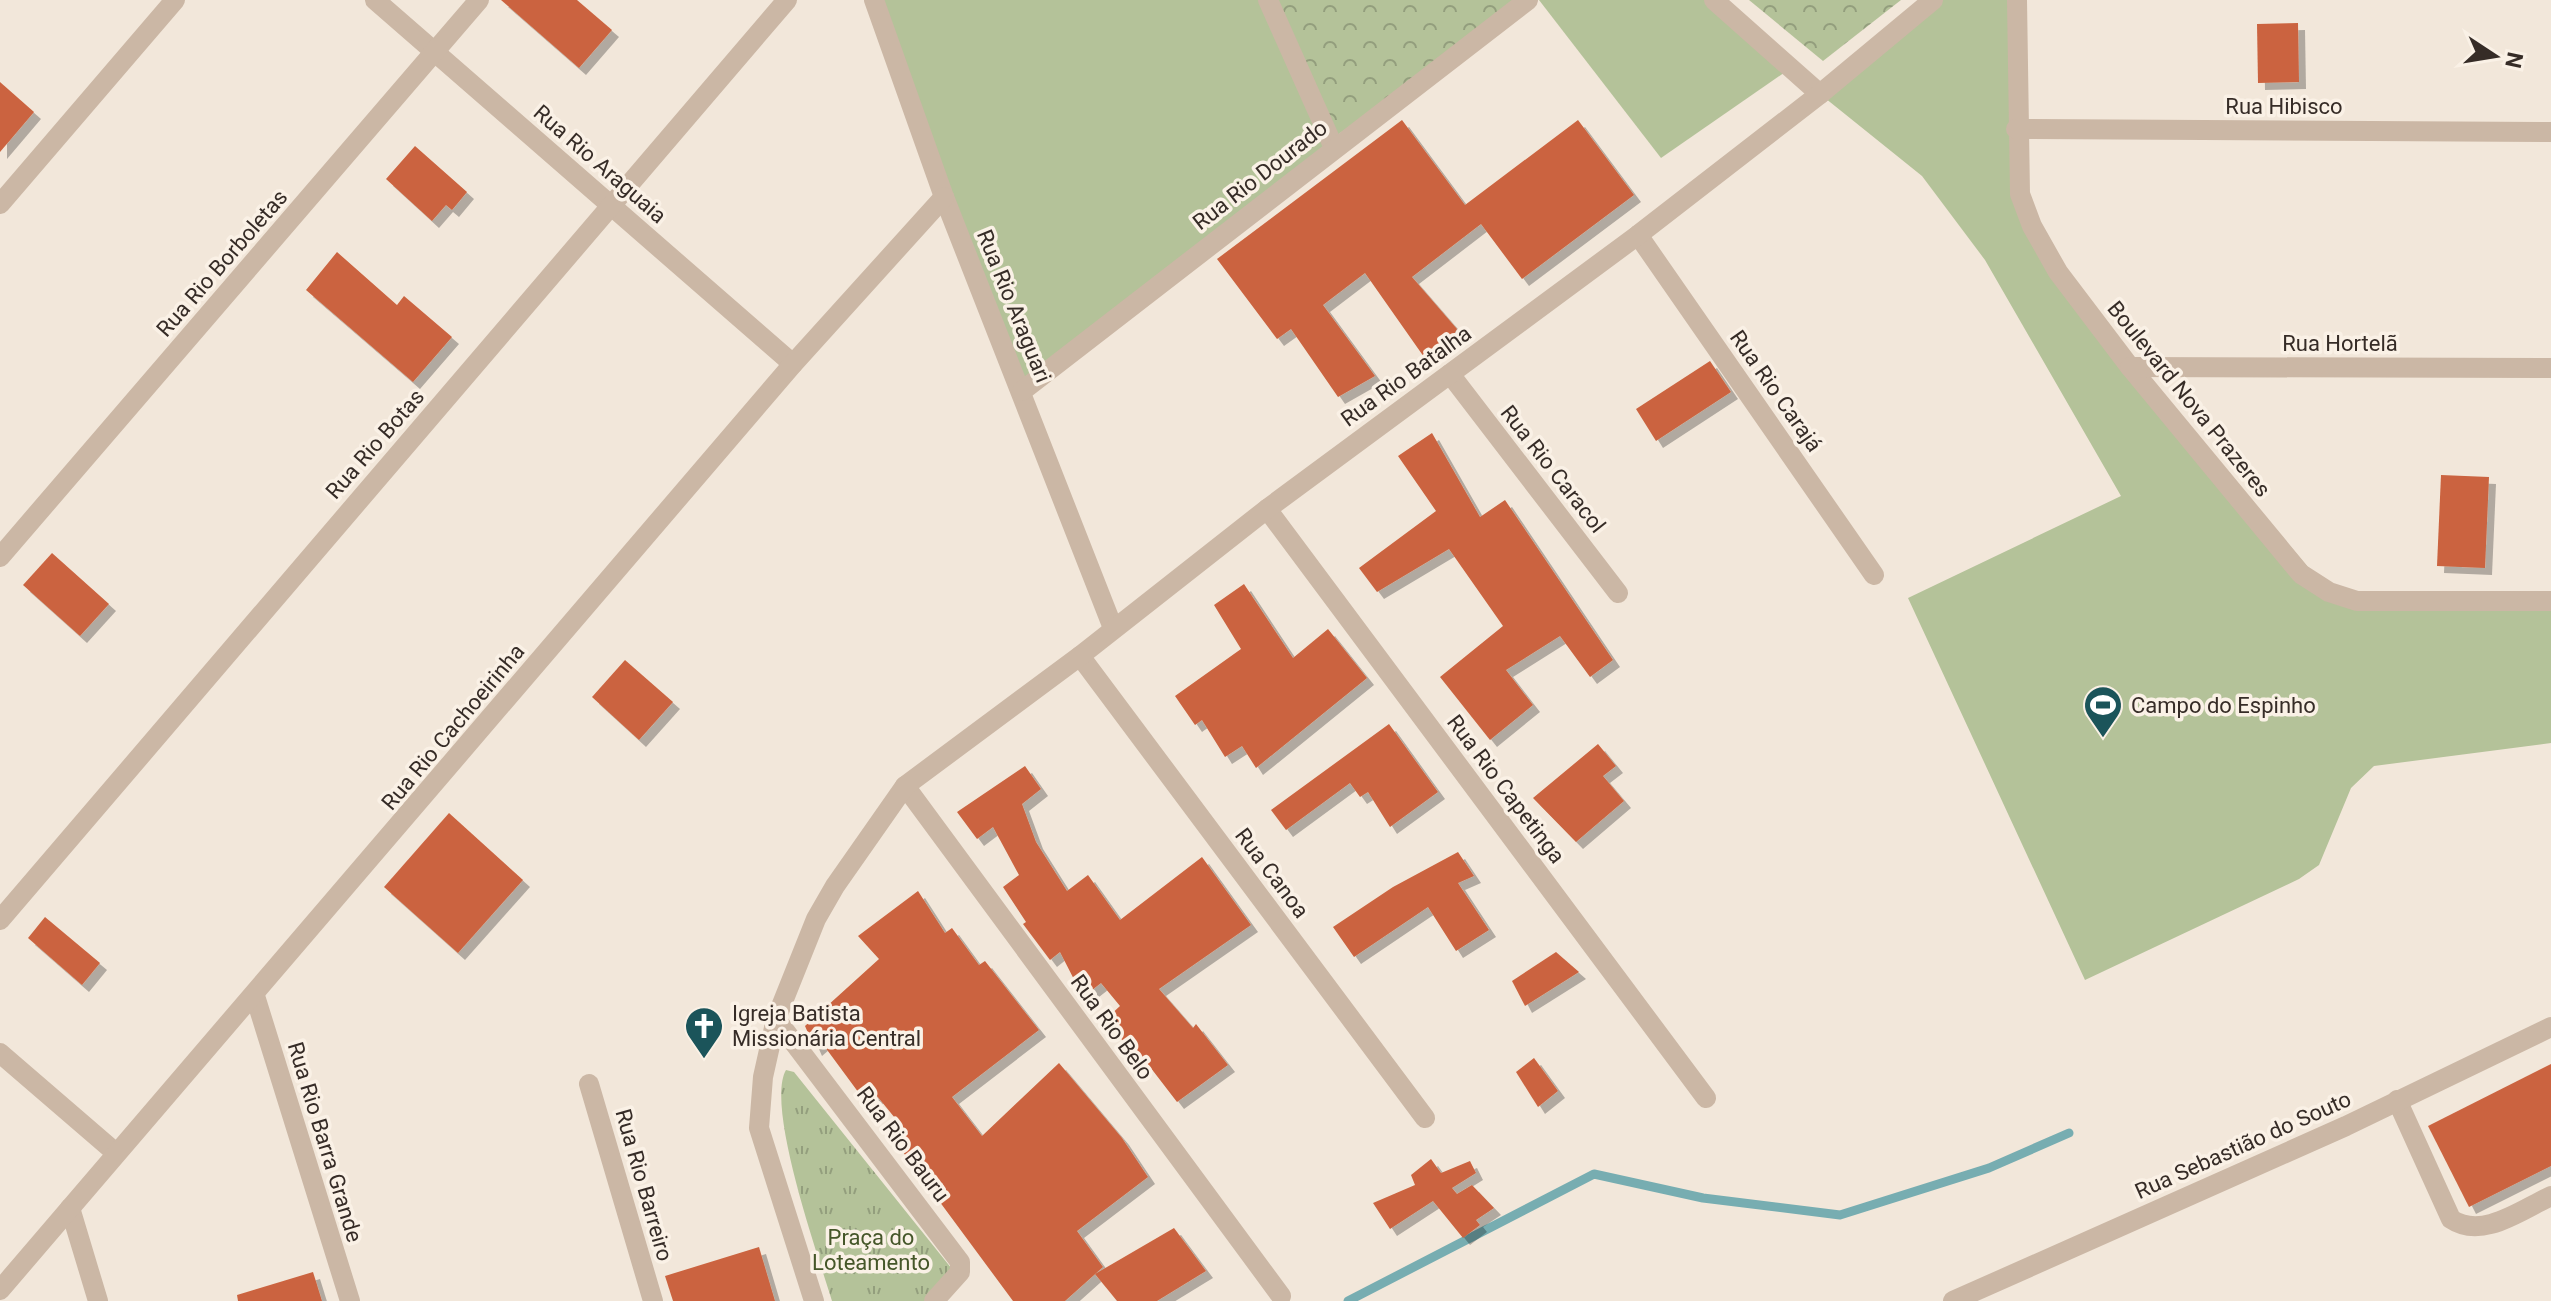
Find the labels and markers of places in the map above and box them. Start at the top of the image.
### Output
sports icon: Campo do Espinho [2082,684,2124,739]
place label: Campo do Espinho [2131,693,2316,718]
place label: Igreja Batista Missionária Central [732,1001,921,1051]
church icon: Igreja Batista Missionária Central [683,1005,725,1060]

